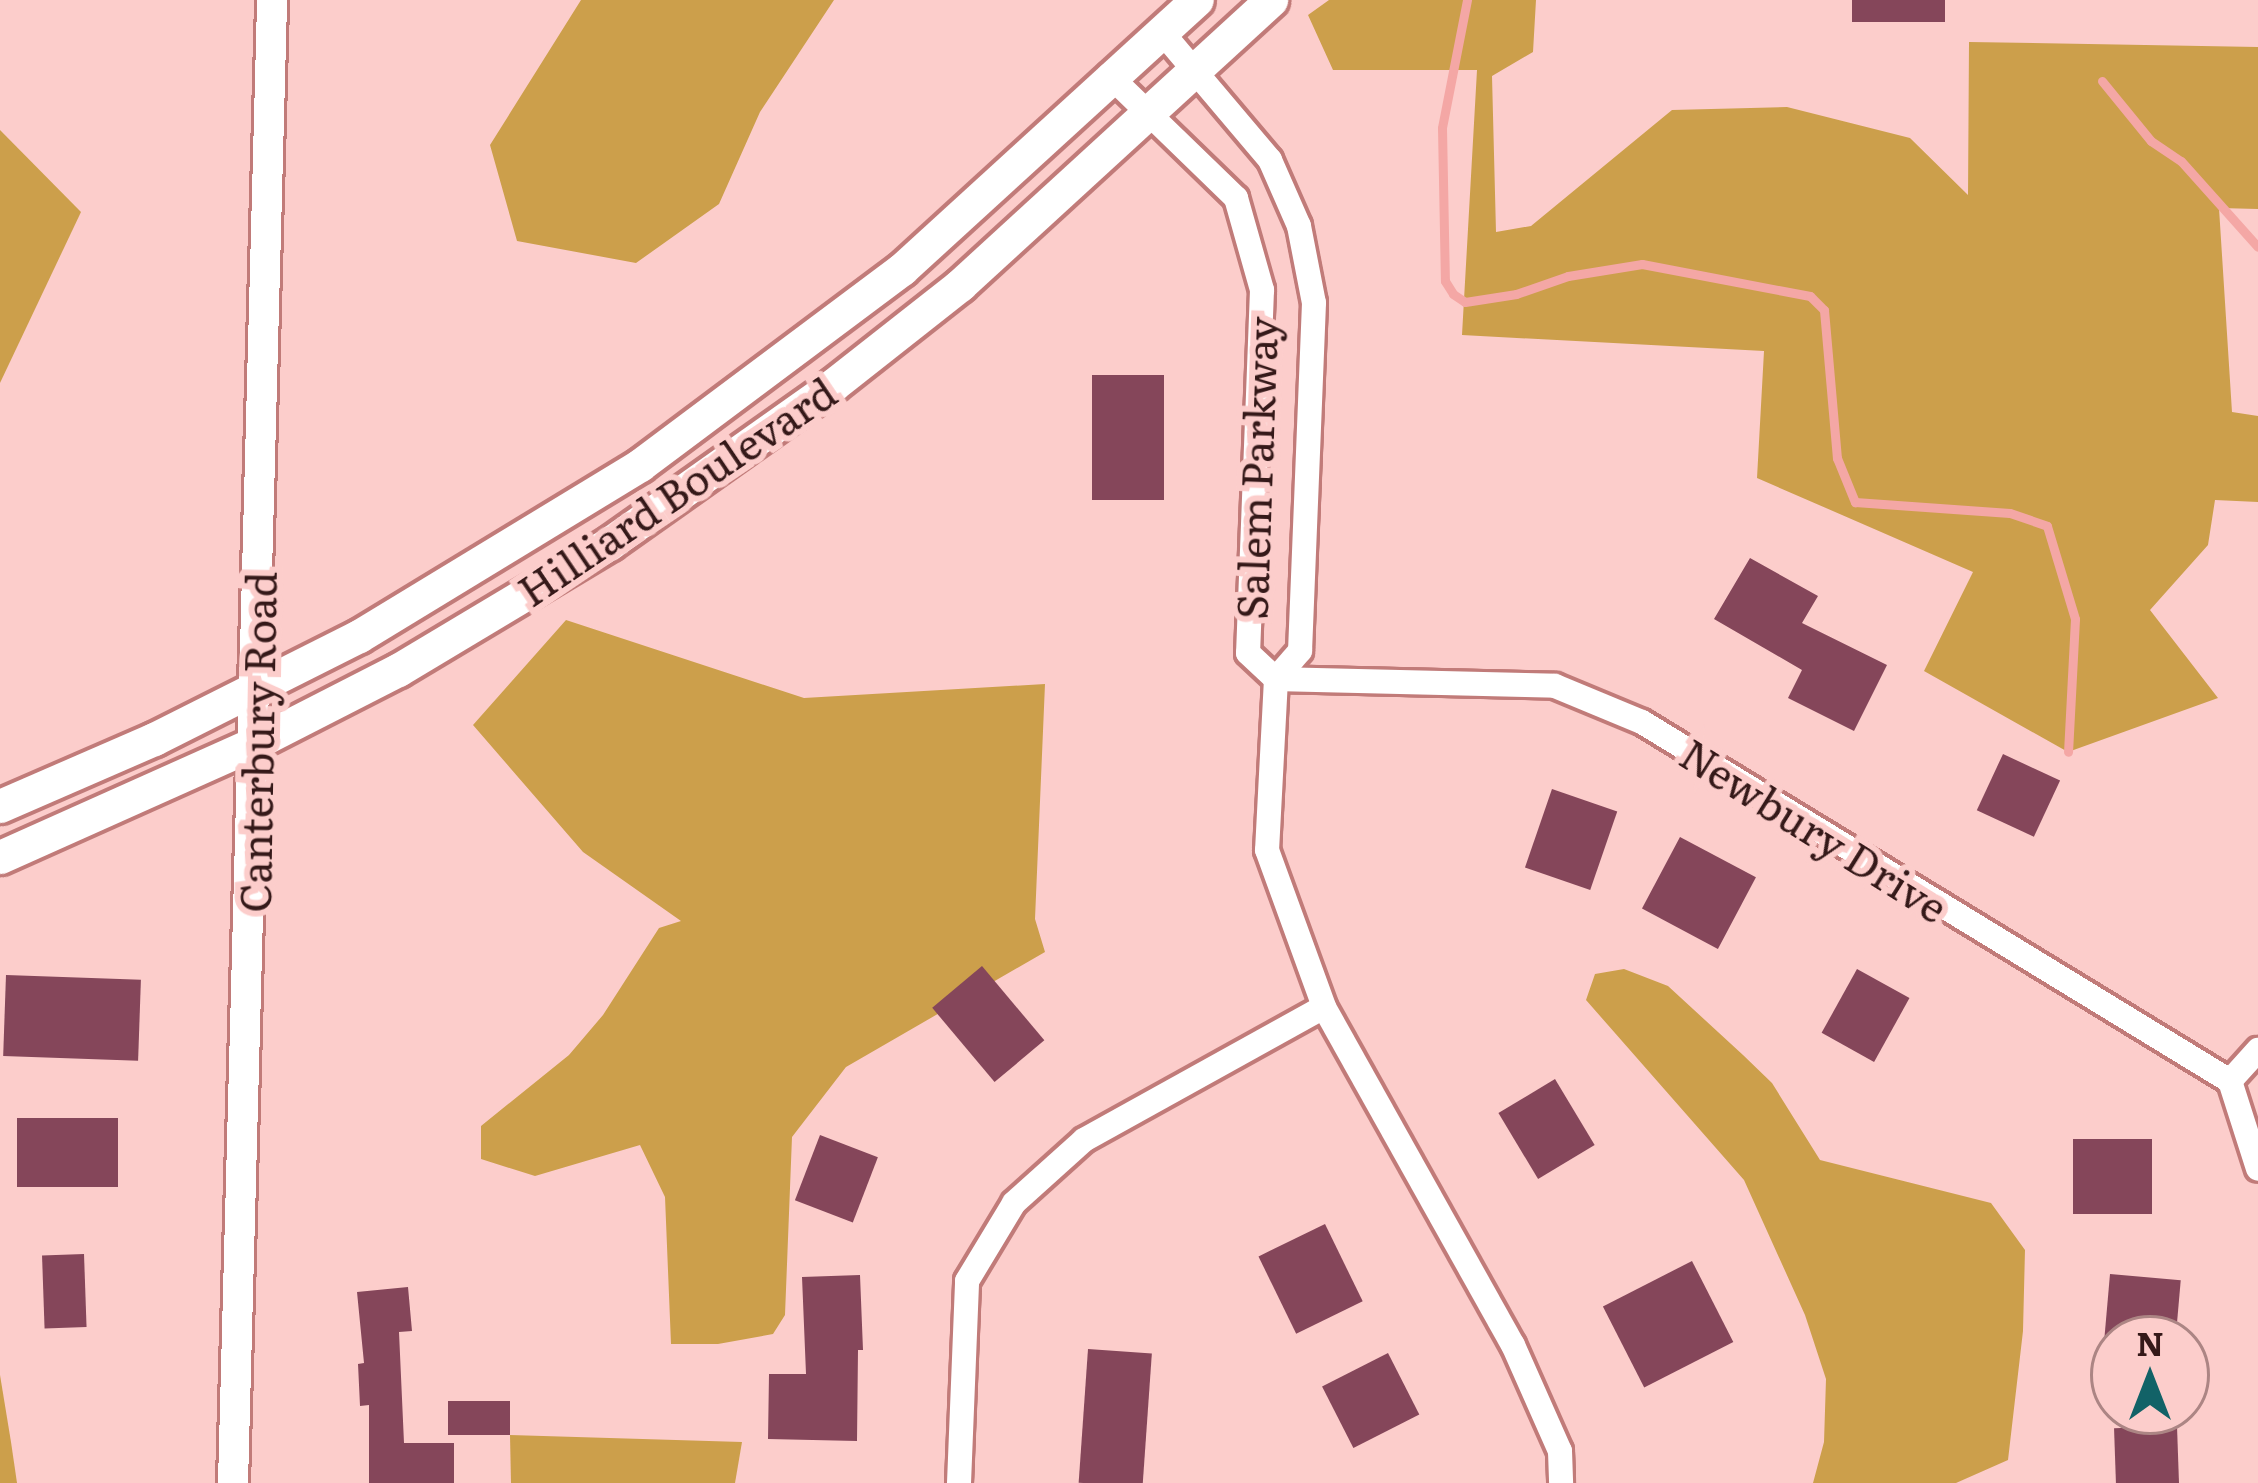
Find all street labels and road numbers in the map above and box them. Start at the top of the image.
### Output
street label: Salem Parkway [1225,316,1285,620]
street label: Hilliard Boulevard [508,365,844,615]
street label: Canterbury Road [228,571,284,913]
street label: Newbury Drive [1672,727,1958,931]

